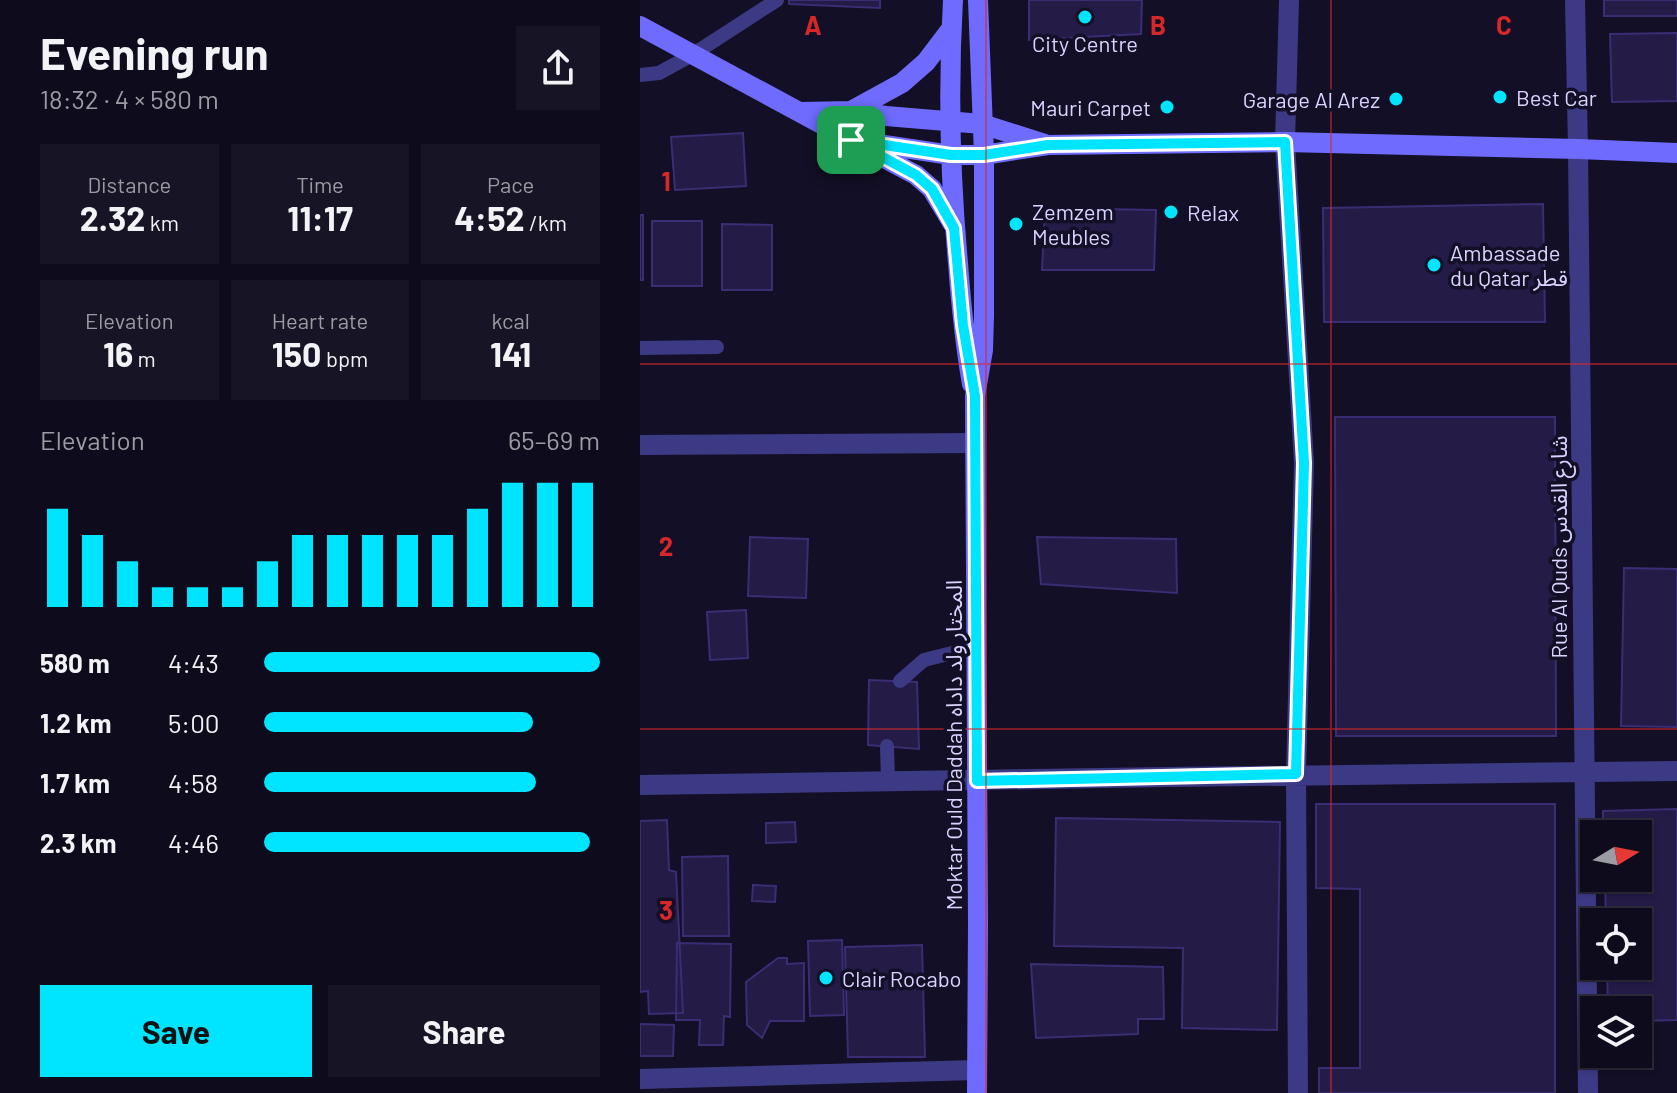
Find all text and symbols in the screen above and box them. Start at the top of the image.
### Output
marker: City Centre [1076,8,1094,26]
text: A [804,9,822,40]
text: B [1150,9,1166,40]
text: C [1496,9,1512,40]
text: Evening run [40,26,269,79]
button: share [516,26,600,110]
place label: City Centre [1032,30,1138,56]
text: 18:32 · 4 × 580 m [40,83,219,114]
place label: Best Car [1516,84,1597,110]
place label: Garage Al Arez [1243,86,1380,112]
marker: Best Car [1491,88,1509,106]
marker: Garage Al Arez [1387,90,1405,108]
place label: Mauri Carpet [1030,94,1151,120]
marker: Mauri Carpet [1158,98,1176,116]
pin [817,106,885,174]
icon: arrive [829,118,873,162]
text: 1 [661,165,671,196]
text: Distance [87,171,171,197]
text: Time [296,171,344,197]
text: Pace [487,171,534,197]
text: 2.32 [80,197,145,238]
text: 11:17 [287,197,353,238]
text: 4:52 [454,197,525,238]
place label: Zemzem Meubles [1032,198,1114,249]
place label: Relax [1187,199,1239,225]
marker: Relax [1162,203,1180,221]
text: km [145,209,179,235]
text: /km [525,209,567,235]
marker: Zemzem Meubles [1007,215,1025,233]
place label: Ambassade du Qatar قطر [1450,239,1568,291]
marker: Ambassade du Qatar قطر [1425,256,1443,274]
text: Elevation [85,307,174,333]
text: Heart rate [272,307,368,333]
text: kcal [491,307,530,333]
text: 16 [103,333,133,374]
text: 150 [272,333,321,374]
text: 141 [490,333,531,374]
text: m [133,345,156,371]
text: bpm [321,345,368,371]
text: Elevation [40,424,145,455]
text: 65–69 m [508,424,600,455]
street label: Rue Al Quds شارع القدس [1545,435,1576,659]
text: 2 [659,530,673,561]
street label: Moktar Ould Daddah المختار ولد داداه [940,580,968,910]
text: 580 m [40,647,110,678]
text: 4:43 [168,647,219,678]
text: 1.2 km [40,707,112,738]
text: 5:00 [168,707,220,738]
text: 1.7 km [40,767,110,798]
text: 4:58 [168,767,218,798]
north arrow [1580,820,1652,892]
map controls [1580,820,1652,1068]
text: 2.3 km [40,827,116,858]
text: 4:46 [168,827,219,858]
text: 3 [659,894,673,925]
button: locate [1580,908,1652,980]
place label: Clair Rocabo [842,965,962,991]
marker: Clair Rocabo [817,969,835,987]
button: Save [40,985,312,1077]
button: Share [328,985,600,1077]
button: layers [1580,996,1652,1068]

